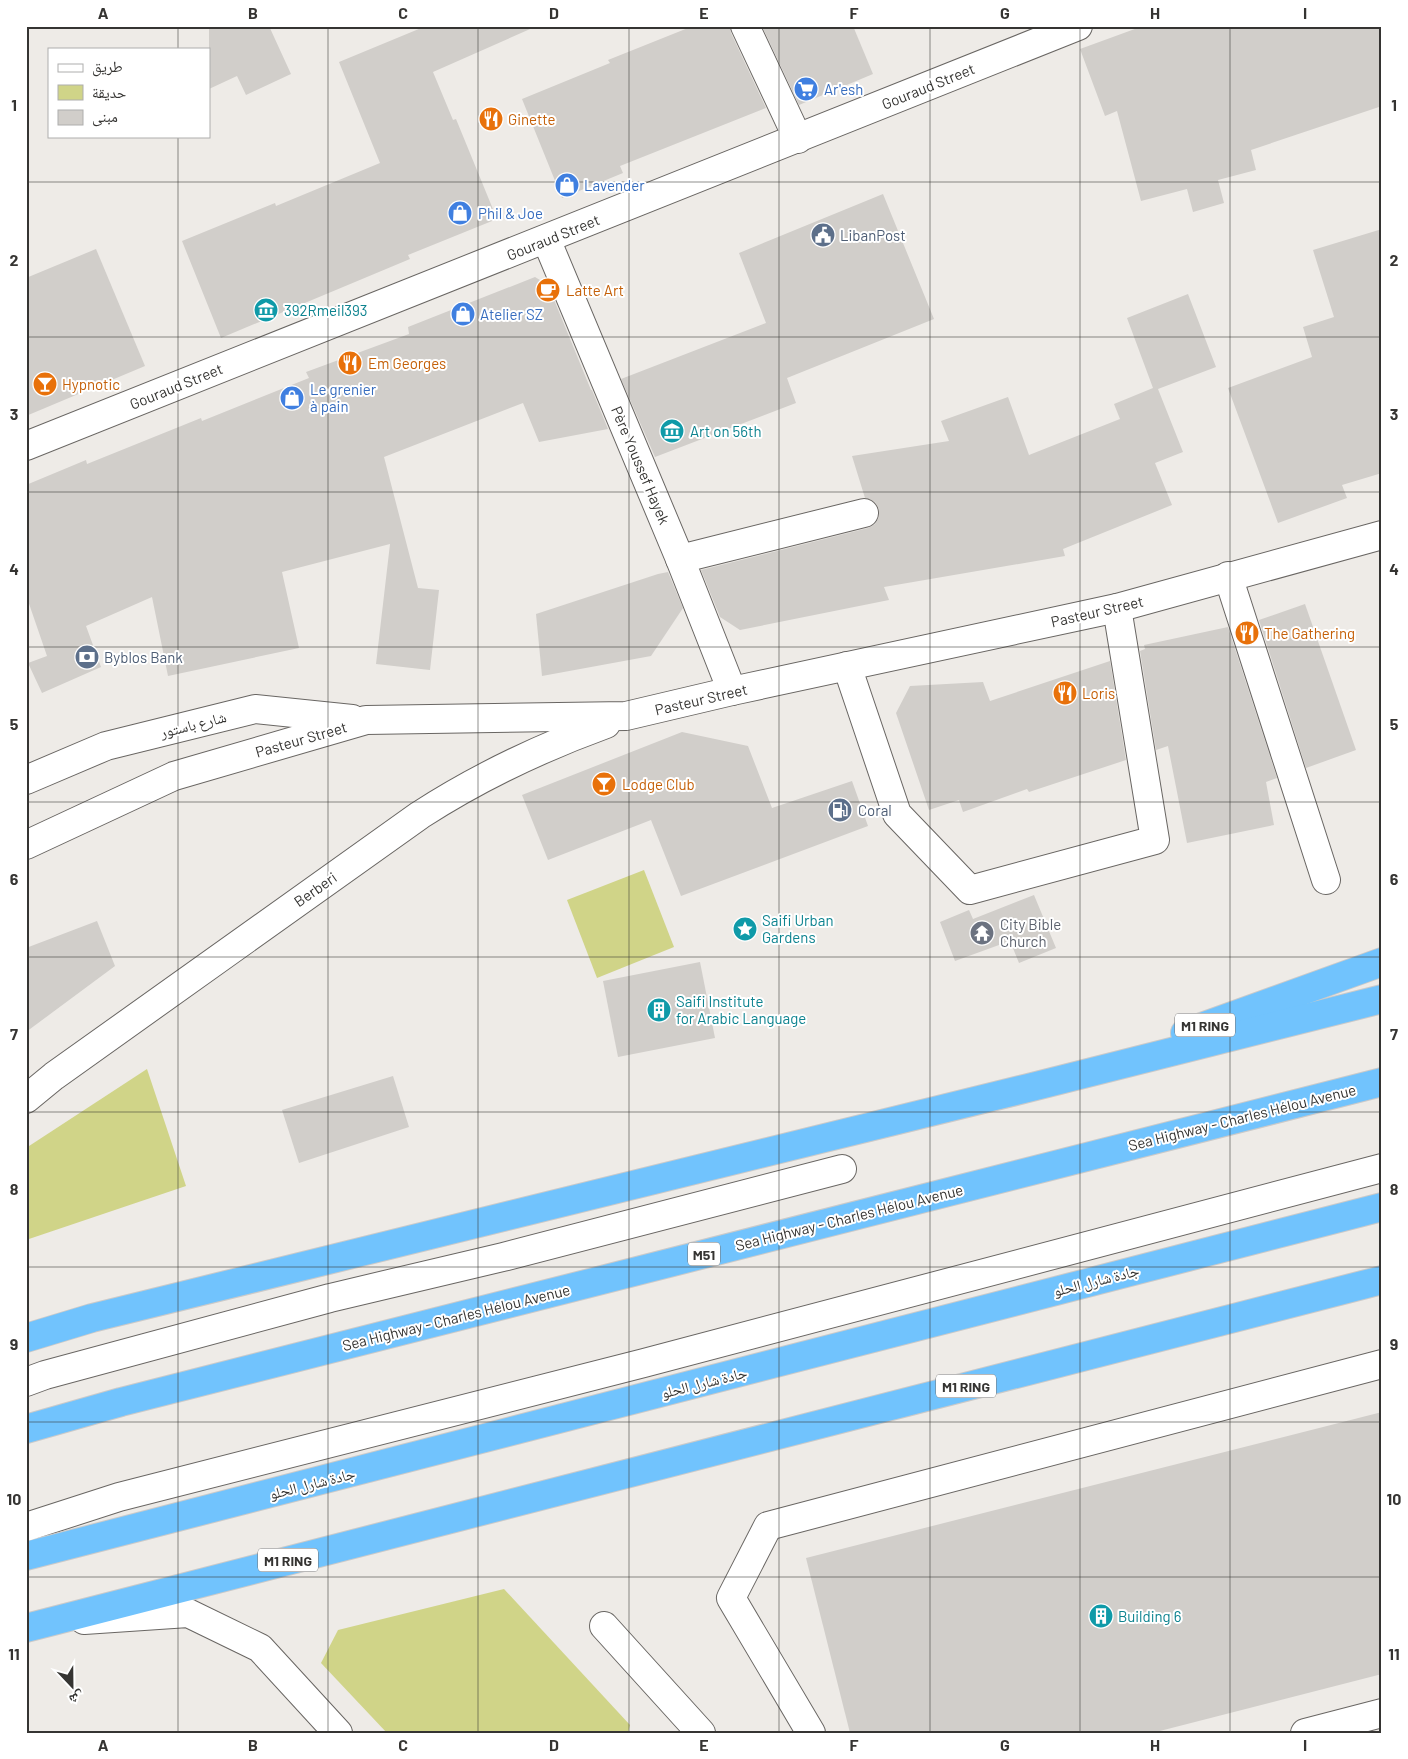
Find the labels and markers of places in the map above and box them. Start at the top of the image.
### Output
supermarket icon: Ar'esh [793,76,819,102]
place label: Ar'esh [824,80,863,98]
restaurant icon: Ginette [478,106,504,132]
place label: Ginette [508,110,556,128]
shop icon: Lavender [554,172,580,198]
place label: Lavender [584,176,645,194]
shop icon: Phil & Joe [447,200,473,226]
place label: Phil & Joe [478,204,543,222]
public building icon: LibanPost [810,222,836,248]
place label: LibanPost [840,226,906,244]
cafe icon: Latte Art [535,277,561,303]
place label: Latte Art [566,281,624,299]
museum icon: 392Rmeil393 [253,297,279,323]
place label: 392Rmeil393 [284,301,368,319]
shop icon: Atelier SZ [450,301,476,327]
place label: Atelier SZ [480,305,543,323]
restaurant icon: Em Georges [337,350,363,376]
place label: Em Georges [368,354,446,372]
bar icon: Hypnotic [32,371,58,397]
place label: Hypnotic [62,375,120,393]
place label: Le grenier à pain [310,380,377,415]
shop icon: Le grenier à pain [279,385,305,411]
museum icon: Art on 56th [659,418,685,444]
place label: Art on 56th [690,422,761,440]
restaurant icon: The Gathering [1234,620,1260,646]
place label: The Gathering [1264,624,1355,642]
bank icon: Byblos Bank [74,644,100,670]
place label: Byblos Bank [104,648,183,666]
restaurant icon: Loris [1052,680,1078,706]
place label: Loris [1082,684,1115,702]
bar icon: Lodge Club [591,771,617,797]
place label: Lodge Club [622,775,695,793]
fuel station icon: Coral [827,797,853,823]
place label: Coral [858,801,892,819]
place label: Saifi Urban Gardens [762,911,834,946]
place label: City Bible Church [1000,915,1061,950]
place icon: Saifi Urban Gardens [732,916,758,942]
temple icon: City Bible Church [969,920,995,946]
place label: Saifi Institute for Arabic Language [676,992,806,1027]
building icon: Saifi Institute for Arabic Language [646,997,672,1023]
building icon: Building 6 [1088,1603,1114,1629]
place label: Building 6 [1118,1607,1181,1625]

